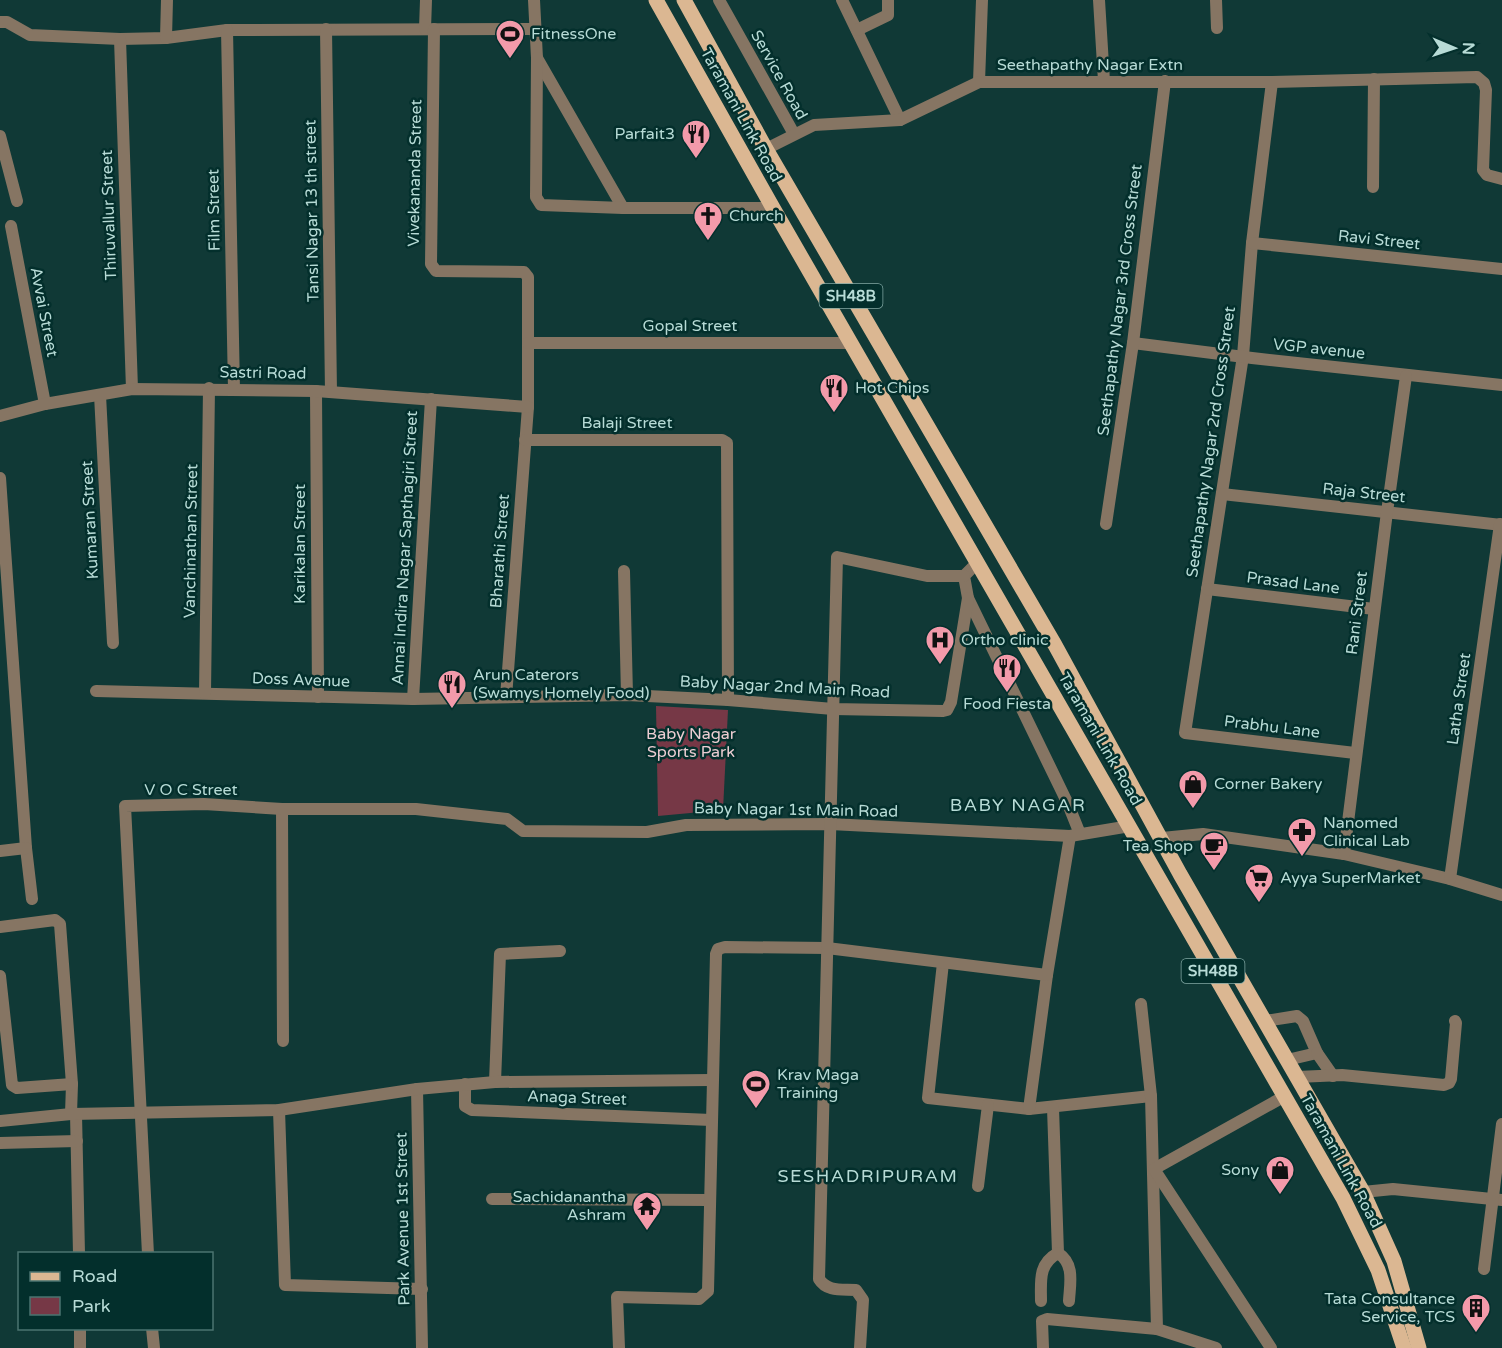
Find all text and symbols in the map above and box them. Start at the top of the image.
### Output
sports icon: FitnessOne [494,18,526,60]
north arrow [1424,18,1484,78]
place label: FitnessOne [531,24,616,44]
street label: Service Road [746,27,812,123]
text: N [1458,42,1478,55]
street label: Taramani Link Road [696,44,786,186]
street label: Seethapathy Nagar Extn [997,55,1183,75]
street label: Vivekananda Street [404,99,426,247]
restaurant icon: Parfait3 [680,118,712,160]
street label: Tansi Nagar 13 th street [300,120,324,302]
place label: Parfait3 [615,124,675,144]
street label: Thiruvallur Street [97,150,121,280]
street label: Seethapathy Nagar 3rd Cross Street [1093,163,1147,437]
street label: Film Street [203,169,225,251]
church icon: Church [692,200,724,242]
place label: Church [729,206,784,226]
street label: Ravi Street [1337,226,1421,254]
street label: Avvai Street [25,265,63,359]
road number: SH48B [820,284,882,308]
street label: Seethapathy Nagar 2rd Cross Street [1182,305,1240,579]
street label: Gopal Street [643,316,737,336]
street label: VGP avenue [1272,334,1366,364]
street label: Sastri Road [219,362,307,384]
restaurant icon: Hot Chips [818,372,850,414]
place label: Hot Chips [855,378,929,398]
street label: Annai Indira Nagar Sapthagiri Street [388,410,422,686]
street label: Balaji Street [582,413,673,433]
street label: Kumaran Street [77,460,103,580]
street label: Vanchinathan Street [180,464,202,618]
street label: Raja Street [1322,479,1406,507]
street label: Karikalan Street [290,484,310,604]
street label: Bharathi Street [486,493,514,609]
street label: Prasad Lane [1245,567,1341,599]
street label: Rani Street [1342,570,1372,656]
hospital icon: Ortho clinic [924,624,956,666]
place label: Ortho clinic [961,630,1048,650]
restaurant icon: Food Fiesta [991,652,1023,694]
street label: Latha Street [1443,652,1475,746]
place label: Arun Caterors (Swamys Homely Food) [473,665,650,703]
street label: Doss Avenue [252,668,350,692]
restaurant icon: Arun Caterors (Swamys Homely Food) [436,668,468,710]
street label: Taramani Link Road [1054,669,1146,809]
street label: Baby Nagar 2nd Main Road [679,672,891,702]
place label: Food Fiesta [963,694,1051,714]
street label: Prabhu Lane [1223,711,1321,743]
park label: Baby Nagar Sports Park [646,724,737,762]
shop icon: Corner Bakery [1177,768,1209,810]
place label: Corner Bakery [1214,774,1323,794]
street label: V O C Street [144,780,238,800]
district label: BABY NAGAR [950,794,1086,816]
street label: Baby Nagar 1st Main Road [694,798,898,822]
place label: Nanomed Clinical Lab [1323,813,1410,851]
pharmacy icon: Nanomed Clinical Lab [1286,816,1318,858]
cafe icon: Tea Shop [1198,830,1230,872]
place label: Tea Shop [1123,836,1193,856]
supermarket icon: Ayya SuperMarket [1243,862,1275,904]
place label: Ayya SuperMarket [1280,868,1421,888]
road number: SH48B [1182,959,1244,983]
place label: Krav Maga Training [777,1065,859,1103]
sports icon: Krav Maga Training [740,1068,772,1110]
street label: Anaga Street [527,1086,627,1110]
street label: Taramani Link Road [1296,1090,1386,1232]
street label: Park Avenue 1st Street [391,1132,415,1306]
shop icon: Sony [1264,1154,1296,1196]
place label: Sony [1221,1160,1259,1180]
district label: SESHADRIPURAM [777,1165,959,1187]
place label: Sachidanantha Ashram [513,1187,626,1225]
temple icon: Sachidanantha Ashram [631,1190,663,1232]
legend [18,1252,213,1330]
text: Road [72,1265,117,1287]
place label: Tata Consultance Service, TCS [1324,1289,1455,1327]
building icon: Tata Consultance Service, TCS [1460,1292,1492,1334]
text: Park [72,1295,111,1317]

